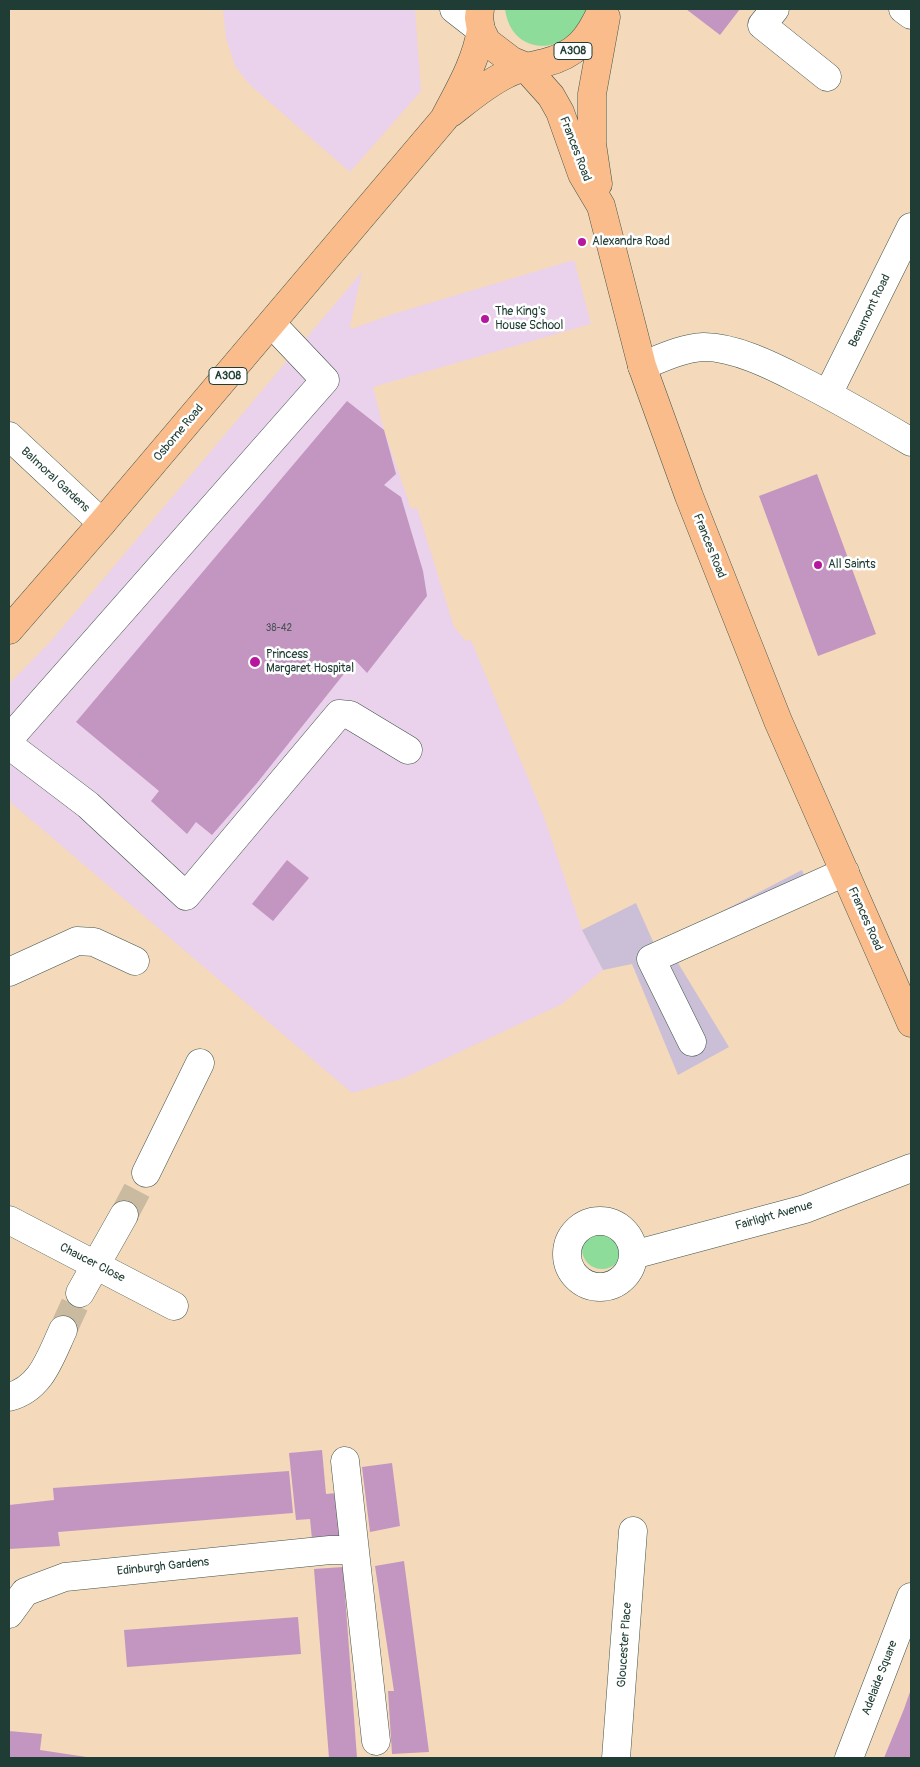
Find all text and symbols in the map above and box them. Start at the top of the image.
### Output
road number: A308 [554,42,592,59]
street label: Frances Road [556,115,594,183]
place label: Alexandra Road [592,235,670,249]
marker: Alexandra Road [576,236,588,248]
street label: Beaumont Road [846,272,894,350]
place label: The King's House School [495,305,563,333]
marker: The King's House School [479,313,491,325]
road number: A308 [209,368,247,384]
street label: Osborne Road [151,402,207,464]
street label: Balmoral Gardens [18,444,92,516]
street label: Frances Road [690,512,728,580]
place label: All Saints [828,558,876,572]
marker: All Saints [812,559,824,571]
house number: 38-42 [266,622,292,634]
place label: Princess Margaret Hospital [266,648,354,676]
marker: Princess Margaret Hospital [248,655,262,669]
street label: Frances Road [845,885,885,953]
street label: Fairlight Avenue [734,1198,814,1234]
street label: Chaucer Close [57,1240,127,1286]
street label: Edinburgh Gardens [116,1555,210,1579]
street label: Gloucester Place [615,1602,635,1688]
street label: Adelaide Square [859,1639,901,1717]

